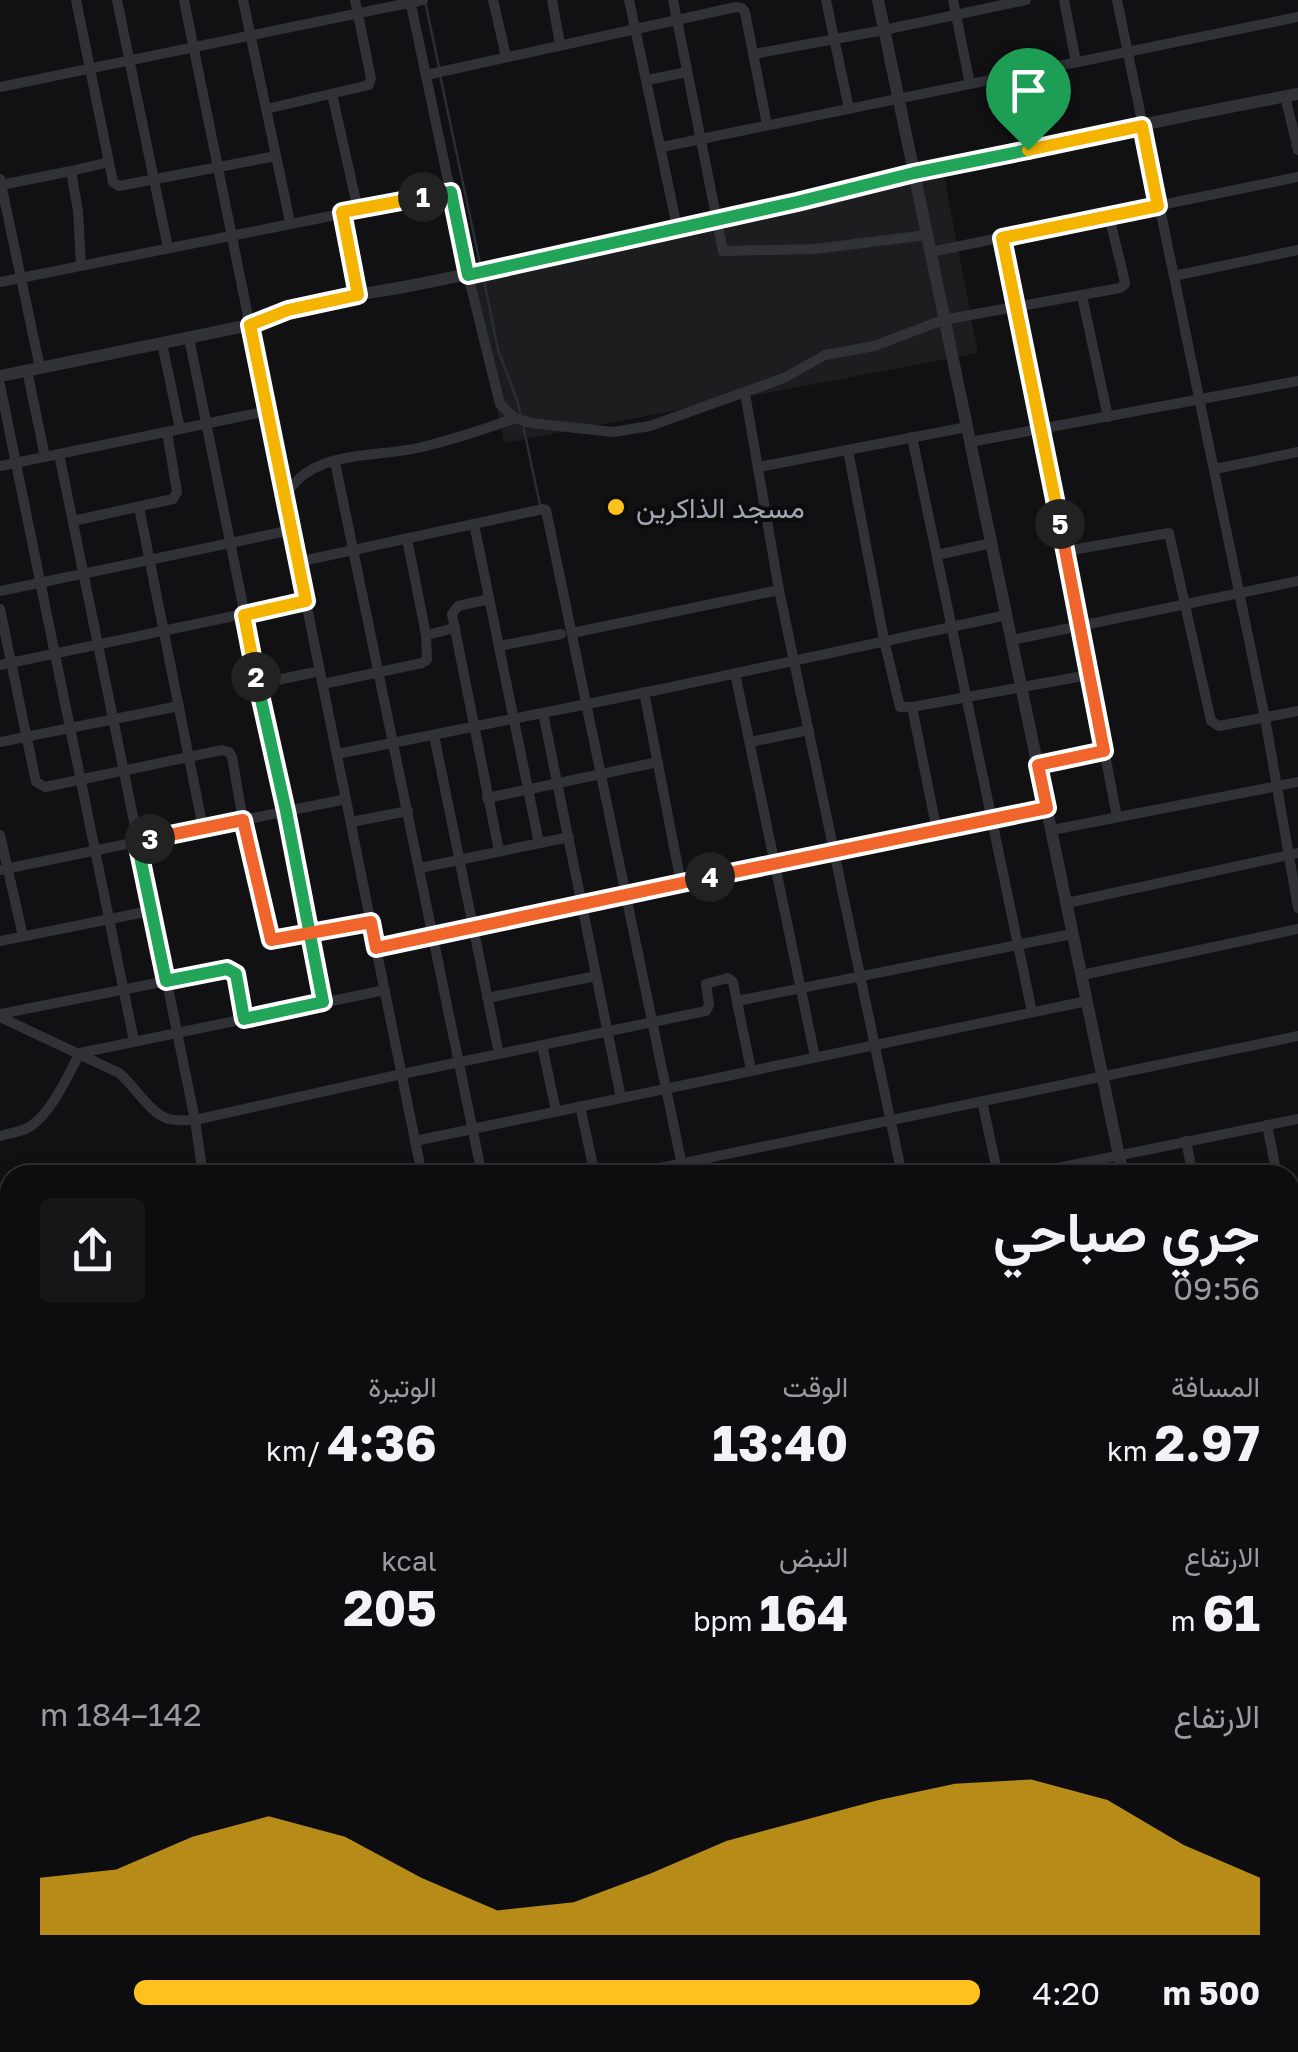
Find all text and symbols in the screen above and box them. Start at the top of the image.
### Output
pin [986,48,1071,151]
icon: arrive [1001,63,1056,118]
pin: 1 [398,172,448,222]
text: 1 [416,180,430,213]
place label: مسجد الذاكرين [636,491,805,526]
marker: مسجد الذاكرين [605,496,627,518]
pin: 5 [1035,499,1085,549]
text: 5 [1051,507,1069,540]
pin: 2 [231,652,281,702]
text: 2 [247,660,265,693]
pin: 3 [125,814,175,864]
text: 3 [141,822,159,855]
pin: 4 [685,852,735,902]
text: 4 [701,860,719,893]
button: share [40,1198,145,1303]
text: جري صباحي [993,1198,1260,1264]
text: 09:56 [1173,1269,1260,1307]
text: الوتيرة [368,1370,437,1403]
text: الوقت [783,1370,848,1403]
text: المسافة [1171,1370,1260,1403]
text: 4:36 [327,1412,437,1472]
text: 13:40 [712,1412,848,1472]
text: 2.97 [1155,1412,1260,1472]
text: /km [266,1434,327,1467]
text: km [1107,1434,1155,1467]
text: النبض [779,1540,848,1573]
text: الارتفاع [1184,1540,1260,1573]
text: kcal [381,1544,437,1577]
text: 205 [343,1577,437,1637]
text: 164 [760,1582,848,1642]
text: 61 [1203,1582,1260,1642]
text: bpm [693,1604,760,1637]
text: m [1171,1604,1203,1637]
text: 142–184 m [40,1695,201,1733]
text: الارتفاع [1173,1697,1260,1735]
text: 4:20 [1032,1974,1100,2012]
text: 500 m [1163,1974,1260,2012]

